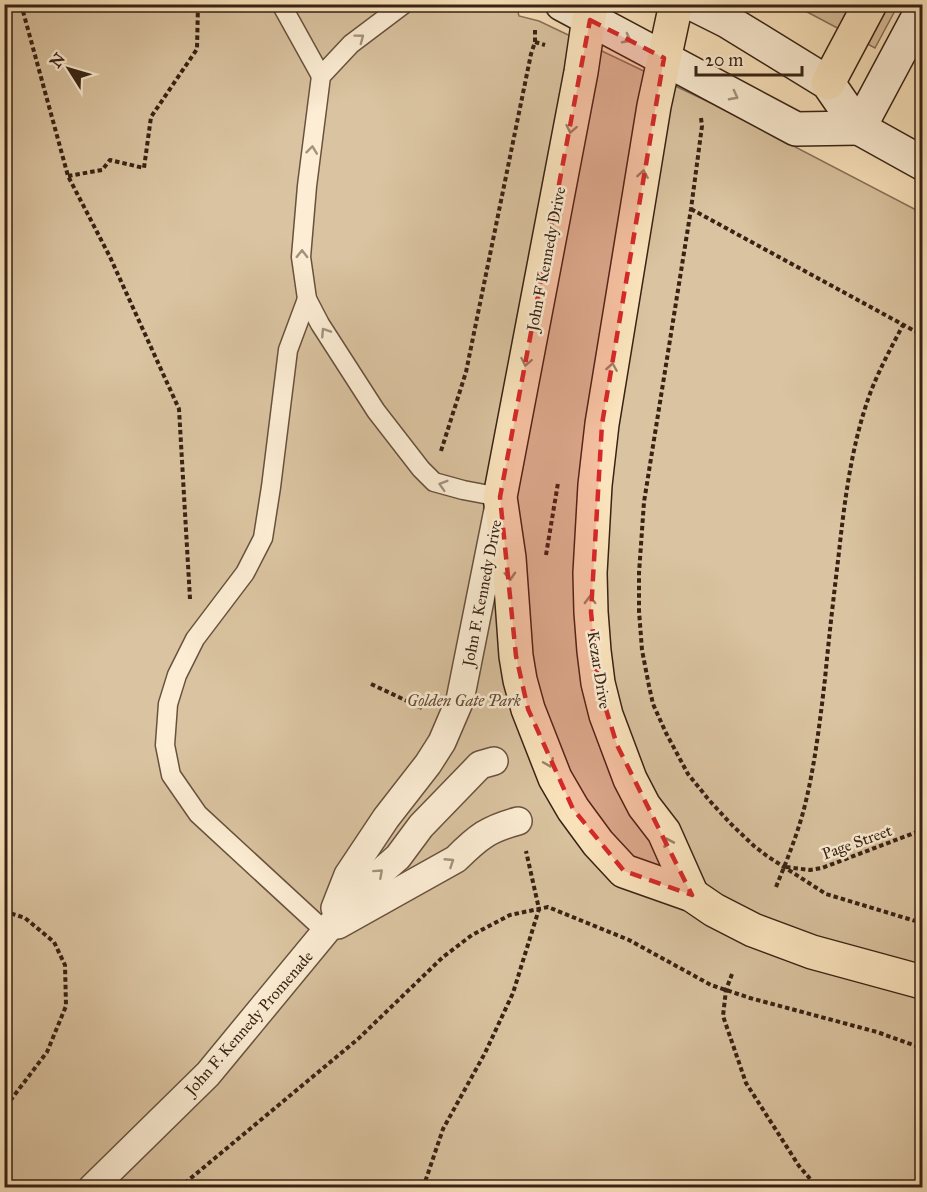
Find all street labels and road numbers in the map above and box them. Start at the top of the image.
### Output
street label: John F Kennedy Drive [522,185,570,335]
street label: John F. Kennedy Drive [458,518,507,670]
street label: Kezar Drive [583,630,615,711]
street label: Page Street [819,820,895,864]
street label: John F. Kennedy Promenade [180,947,318,1101]

